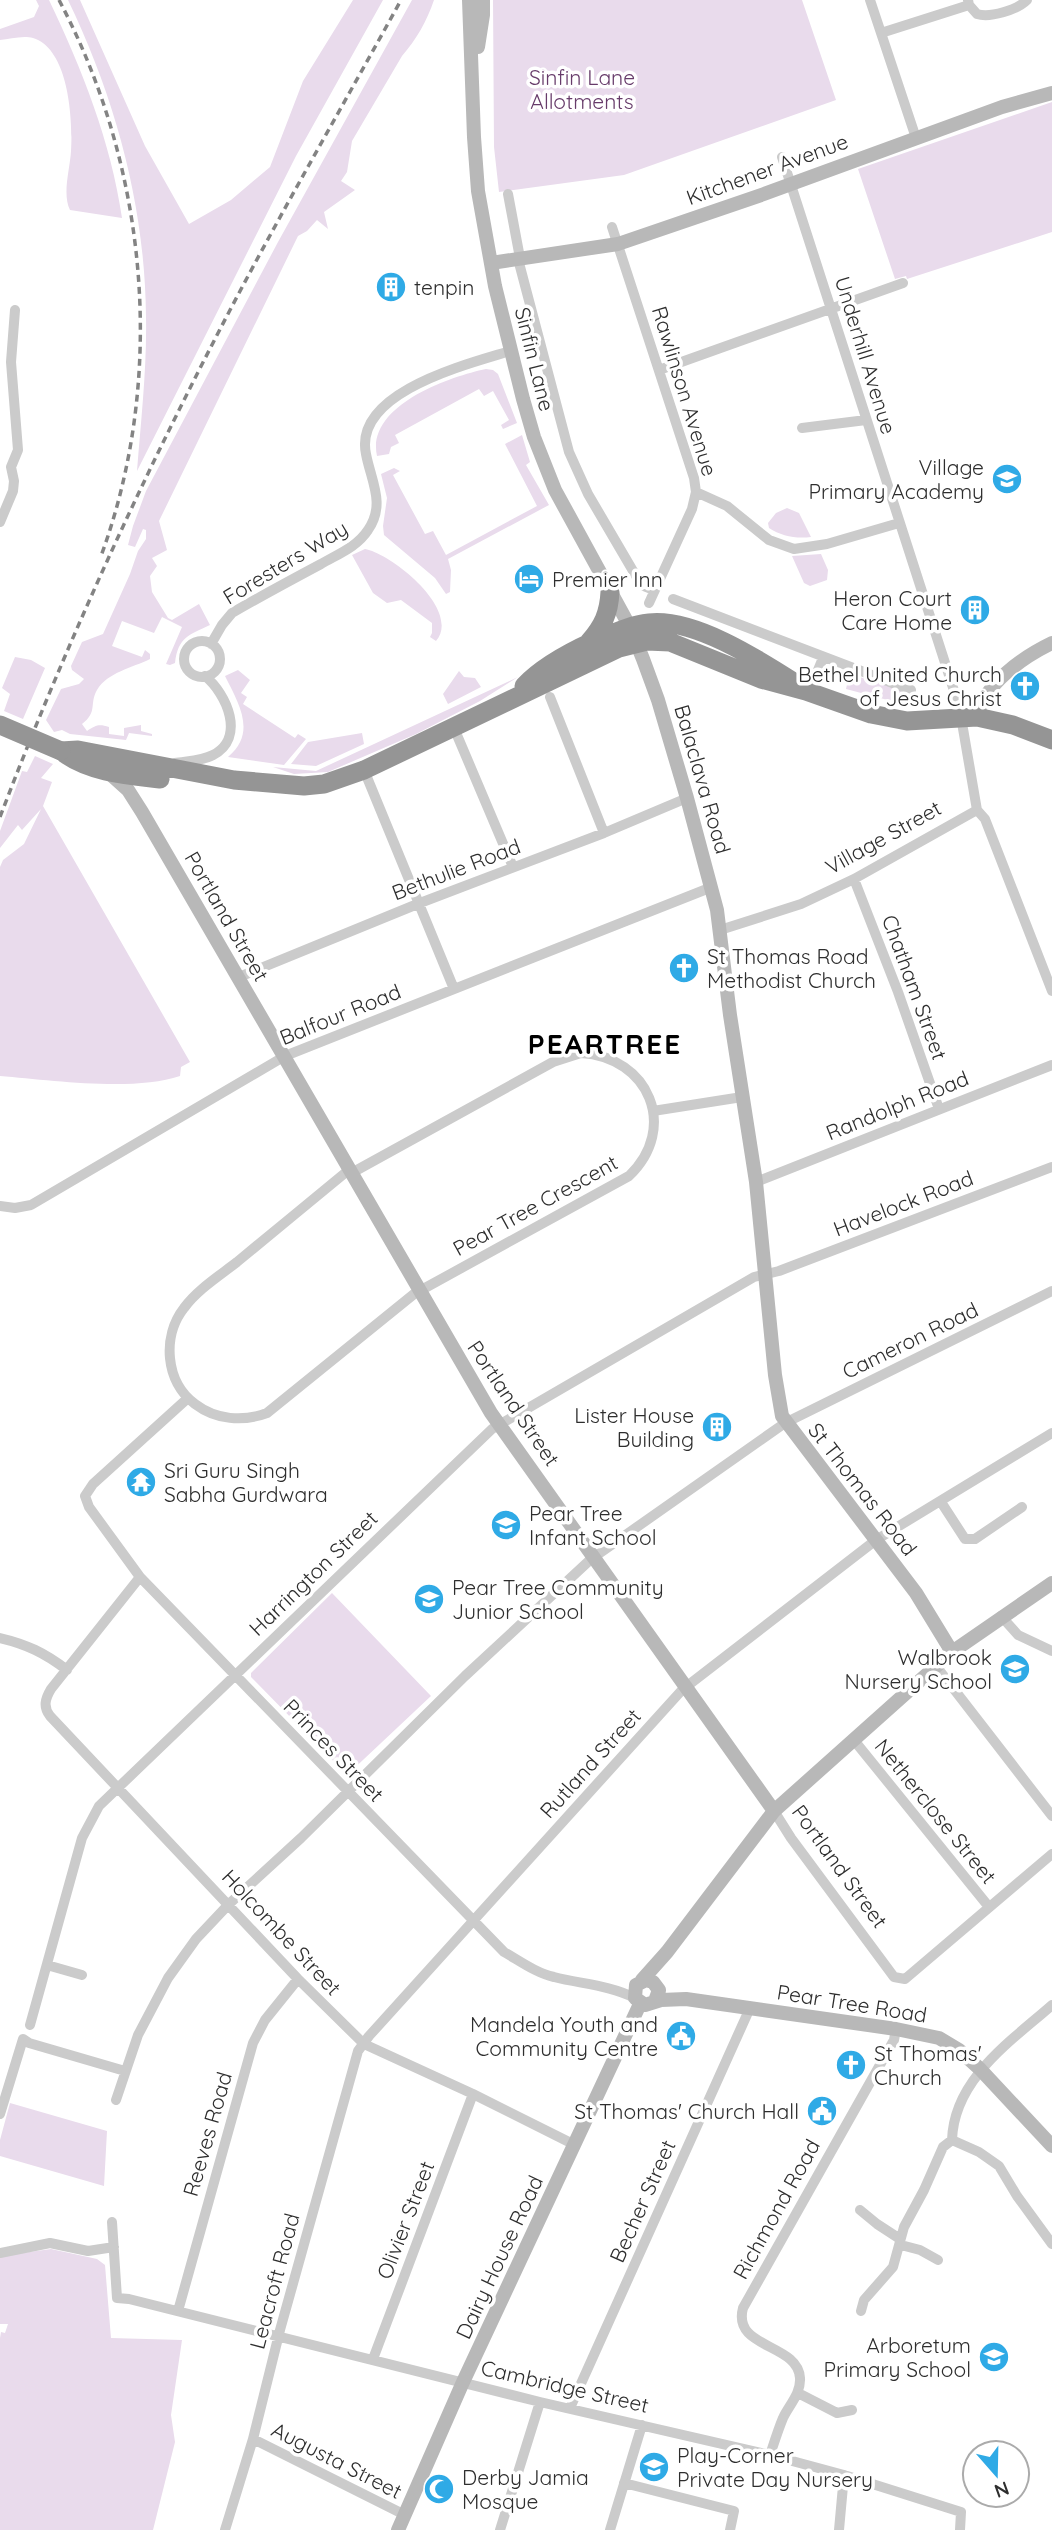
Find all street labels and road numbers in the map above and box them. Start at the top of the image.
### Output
street label: Kitchener Avenue [683,128,851,210]
street label: Underhill Avenue [830,273,902,437]
street label: Rawlinson Avenue [647,303,723,479]
street label: Sinfin Lane [510,304,560,414]
street label: Foresters Way [218,515,352,609]
street label: Balaclava Road [669,702,737,856]
street label: Village Street [820,794,946,880]
street label: Bethulie Road [388,833,524,905]
street label: Portland Street [179,846,275,986]
street label: Chatham Street [877,911,953,1063]
street label: Balfour Road [276,978,404,1050]
street label: Randolph Road [822,1065,972,1145]
street label: Pear Tree Crescent [448,1149,622,1261]
street label: Havelock Road [829,1164,977,1242]
street label: Cameron Road [838,1296,982,1384]
street label: Portland Street [462,1335,566,1471]
street label: St Thomas Road [803,1417,923,1561]
street label: Harrington Street [243,1505,383,1641]
street label: Princes Street [278,1693,390,1807]
street label: Rutland Street [534,1703,646,1823]
street label: Netherclose Street [870,1733,1002,1889]
street label: Portland Street [787,1799,893,1933]
street label: Holcombe Street [217,1864,347,2000]
street label: Pear Tree Road [775,1978,929,2028]
street label: Reeves Road [177,2069,237,2199]
street label: Richmond Road [727,2135,825,2283]
street label: Becher Street [603,2136,681,2266]
street label: Olivier Street [371,2157,439,2283]
street label: Dairy House Road [450,2171,548,2343]
street label: Leacroft Road [243,2210,305,2352]
street label: Cambridge Street [479,2354,651,2418]
street label: Augusta Street [267,2416,407,2504]

